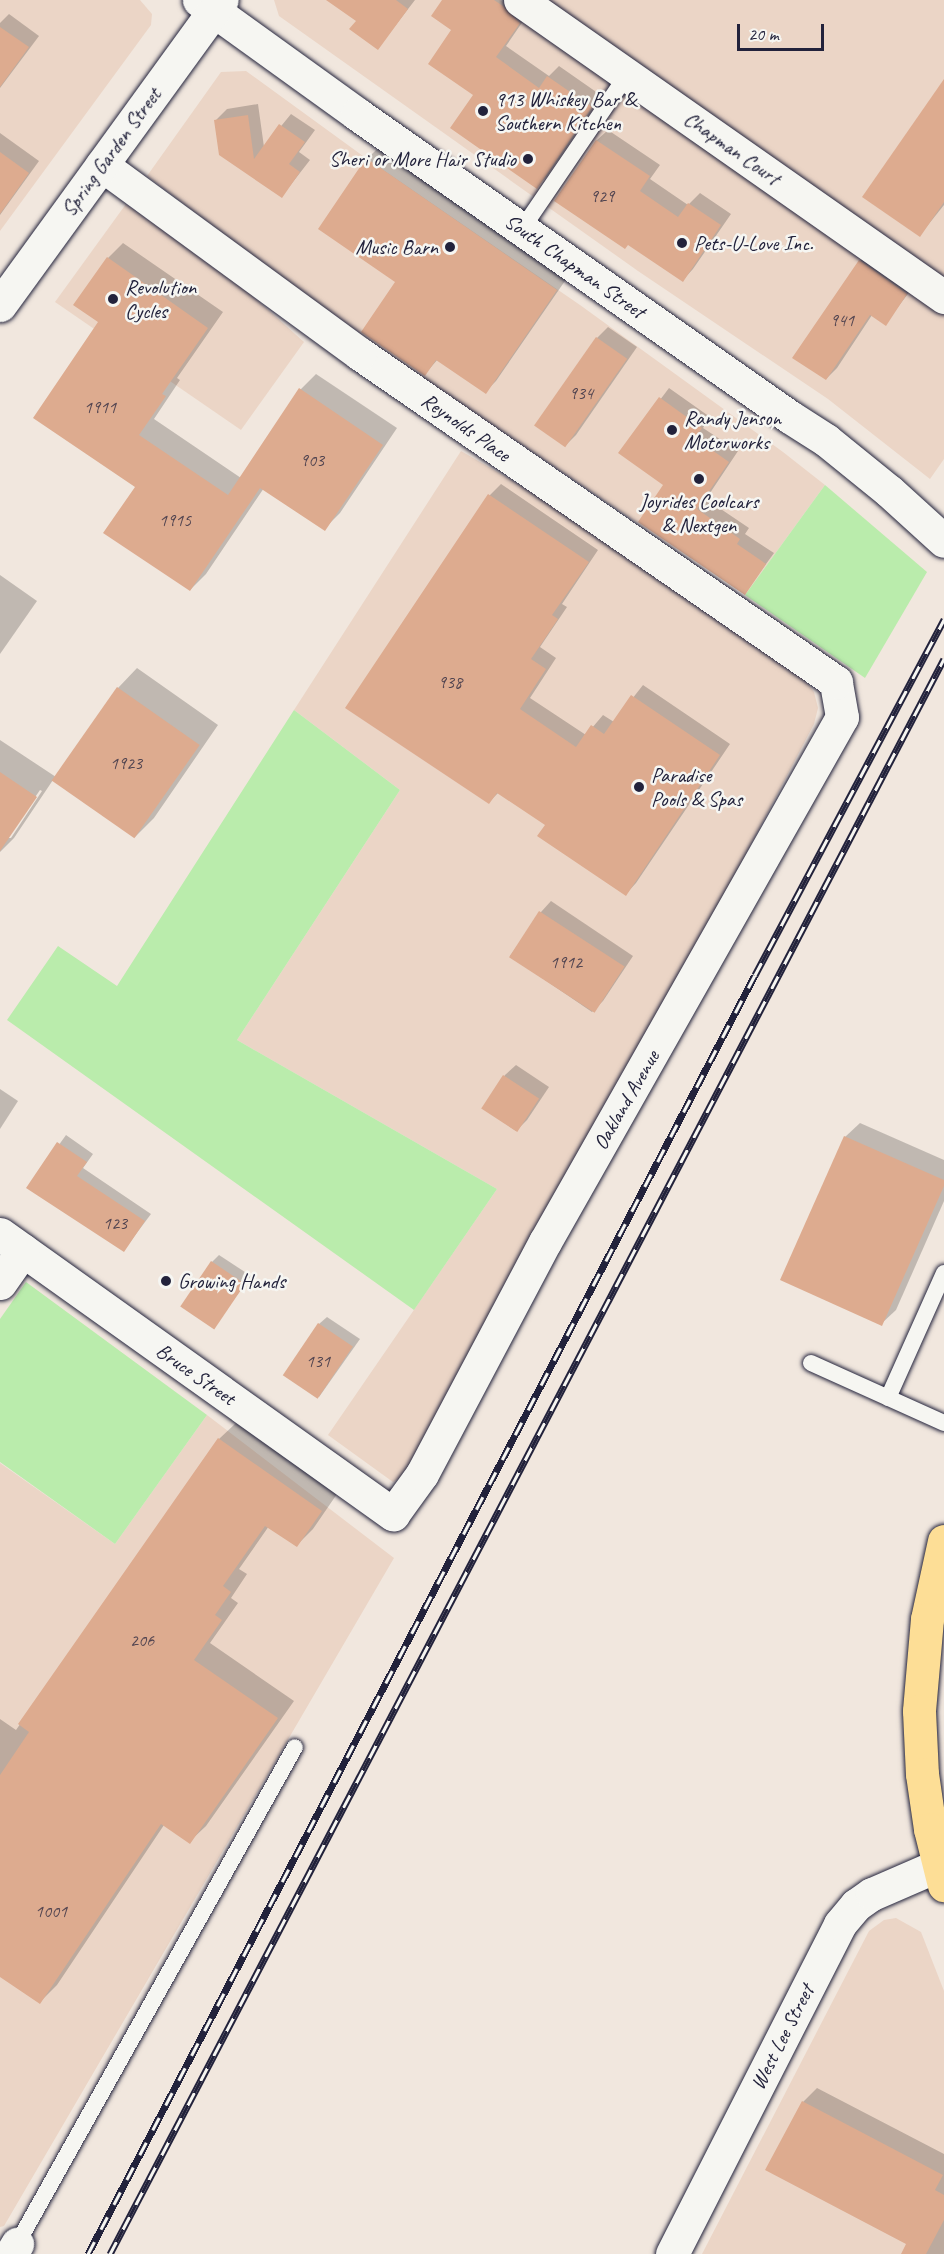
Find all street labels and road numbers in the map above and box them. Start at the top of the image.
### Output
street label: Spring Garden Street [56,82,166,222]
street label: Chapman Court [679,106,785,190]
street label: South Chapman Street [501,209,649,323]
street label: Reynolds Place [417,387,515,467]
street label: Oakland Avenue [588,1046,664,1154]
street label: Bruce Street [151,1338,241,1410]
street label: West Lee Street [745,1980,819,2094]

